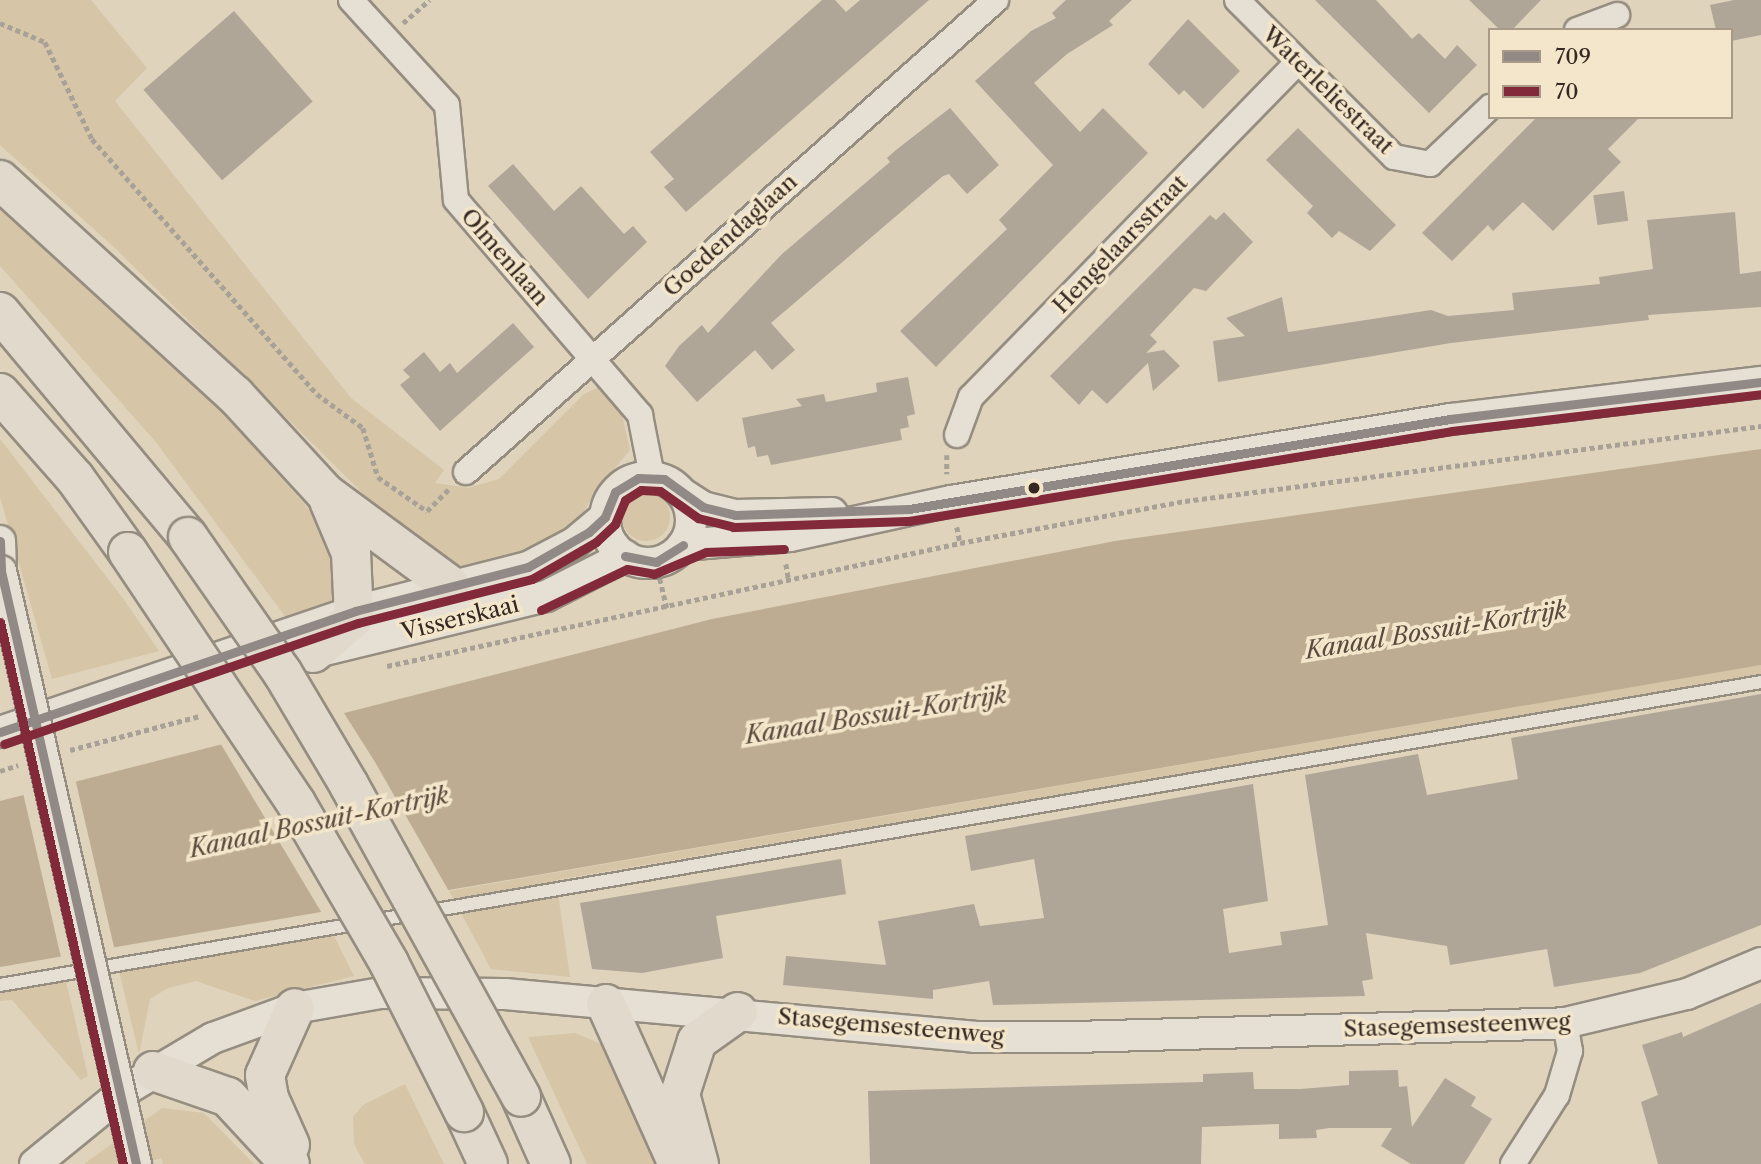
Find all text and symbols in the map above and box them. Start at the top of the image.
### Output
street label: Waterleliestraat [1256,20,1400,160]
legend [1488,28,1733,119]
text: 709 [1555,44,1591,69]
text: 70 [1555,79,1579,104]
street label: Goedendaglaan [657,168,803,302]
street label: Hengelaarsstraat [1047,169,1193,319]
street label: Olmenlaan [455,203,555,311]
unlabelled marker [1027,481,1041,495]
street label: Visserskaai [398,590,522,646]
water label: Kanaal Bossuit-Kortrijk [1303,595,1569,665]
water label: Kanaal Bossuit-Kortrijk [743,680,1009,750]
water label: Kanaal Bossuit-Kortrijk [187,780,451,864]
street label: Stasegemsesteenweg [777,1002,1005,1050]
street label: Stasegemsesteenweg [1343,1007,1571,1043]

